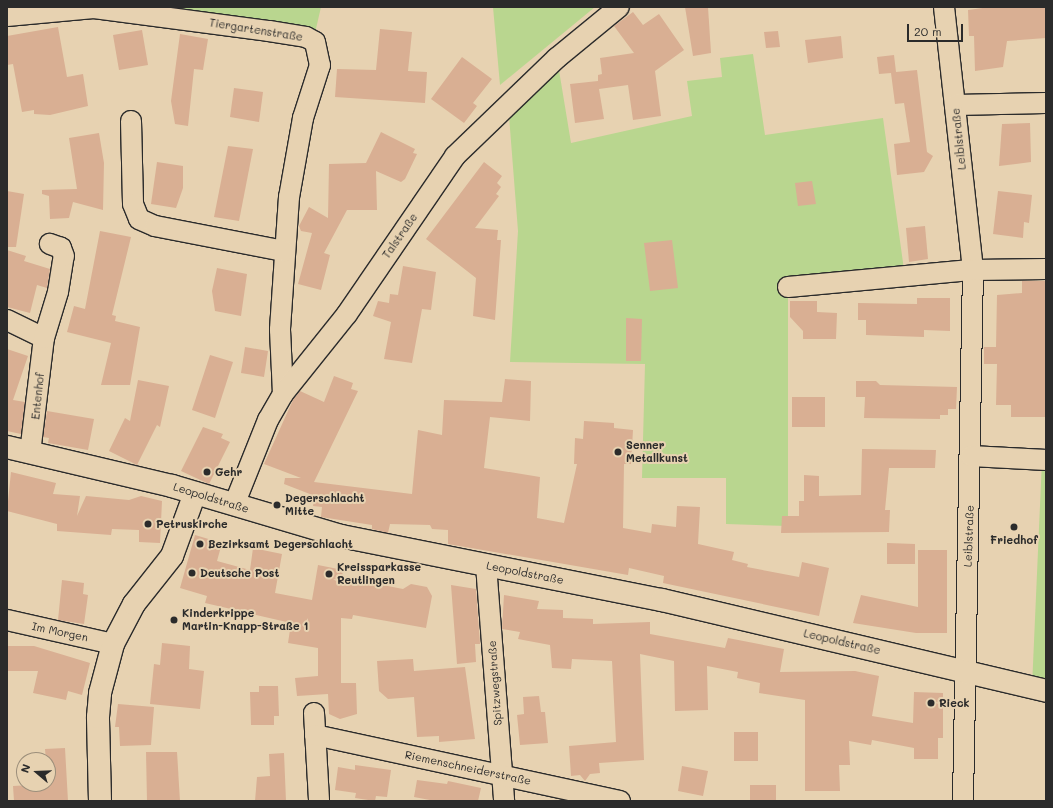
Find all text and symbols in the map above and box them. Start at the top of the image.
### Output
street label: Tiergartenstraße [208,16,304,44]
scale bar [909,16,965,42]
text: 20 m [914,23,942,39]
street label: Leiblstraße [949,107,969,171]
street label: Talstraße [380,211,420,261]
street label: Entenhof [29,372,47,420]
place label: Senner Metallkunst [626,439,688,465]
marker: Senner Metallkunst [613,447,623,457]
place label: Gehr [215,465,242,479]
marker: Gehr [202,467,212,477]
street label: Leopoldstraße [172,480,250,516]
place label: Degerschlacht Mitte [285,492,364,518]
marker: Degerschlacht Mitte [272,500,282,510]
street label: Leiblstraße [961,505,977,567]
place label: Petruskirche [156,517,227,531]
marker: Petruskirche [143,519,153,529]
marker: Friedhof [1009,522,1019,532]
place label: Friedhof [990,533,1038,547]
place label: Bezirksamt Degerschlacht [208,537,353,551]
marker: Bezirksamt Degerschlacht [195,539,205,549]
street label: Leopoldstraße [485,559,565,587]
place label: Kreissparkasse Reutlingen [337,561,421,587]
place label: Deutsche Post [200,566,279,580]
marker: Deutsche Post [187,568,197,578]
marker: Kreissparkasse Reutlingen [324,569,334,579]
place label: Kinderkrippe Martin-Knapp-Straße 1 [182,607,308,633]
marker: Kinderkrippe Martin-Knapp-Straße 1 [169,615,179,625]
street label: Im Morgen [31,620,89,644]
street label: Leopoldstraße [802,627,882,657]
street label: Spitzwegstraße [485,640,505,726]
place label: Rieck [939,696,969,710]
marker: Rieck [926,698,936,708]
street label: Riemenschneiderstraße [404,748,532,788]
north arrow [16,752,56,792]
text: N [17,762,34,775]

